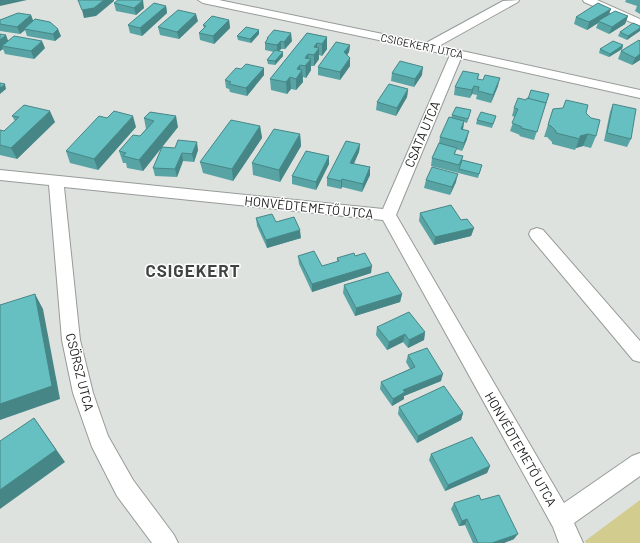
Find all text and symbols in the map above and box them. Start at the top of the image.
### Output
street label: CSIGEKERT UTCA [380,30,465,61]
street label: CSATA UTCA [401,98,443,170]
street label: HONVÉDTEMETŐ UTCA [244,192,374,222]
district label: CSIGEKERT [145,260,241,280]
street label: CSÖRSZ UTCA [63,331,97,413]
street label: HONVÉDTEMETŐ UTCA [482,389,560,509]

